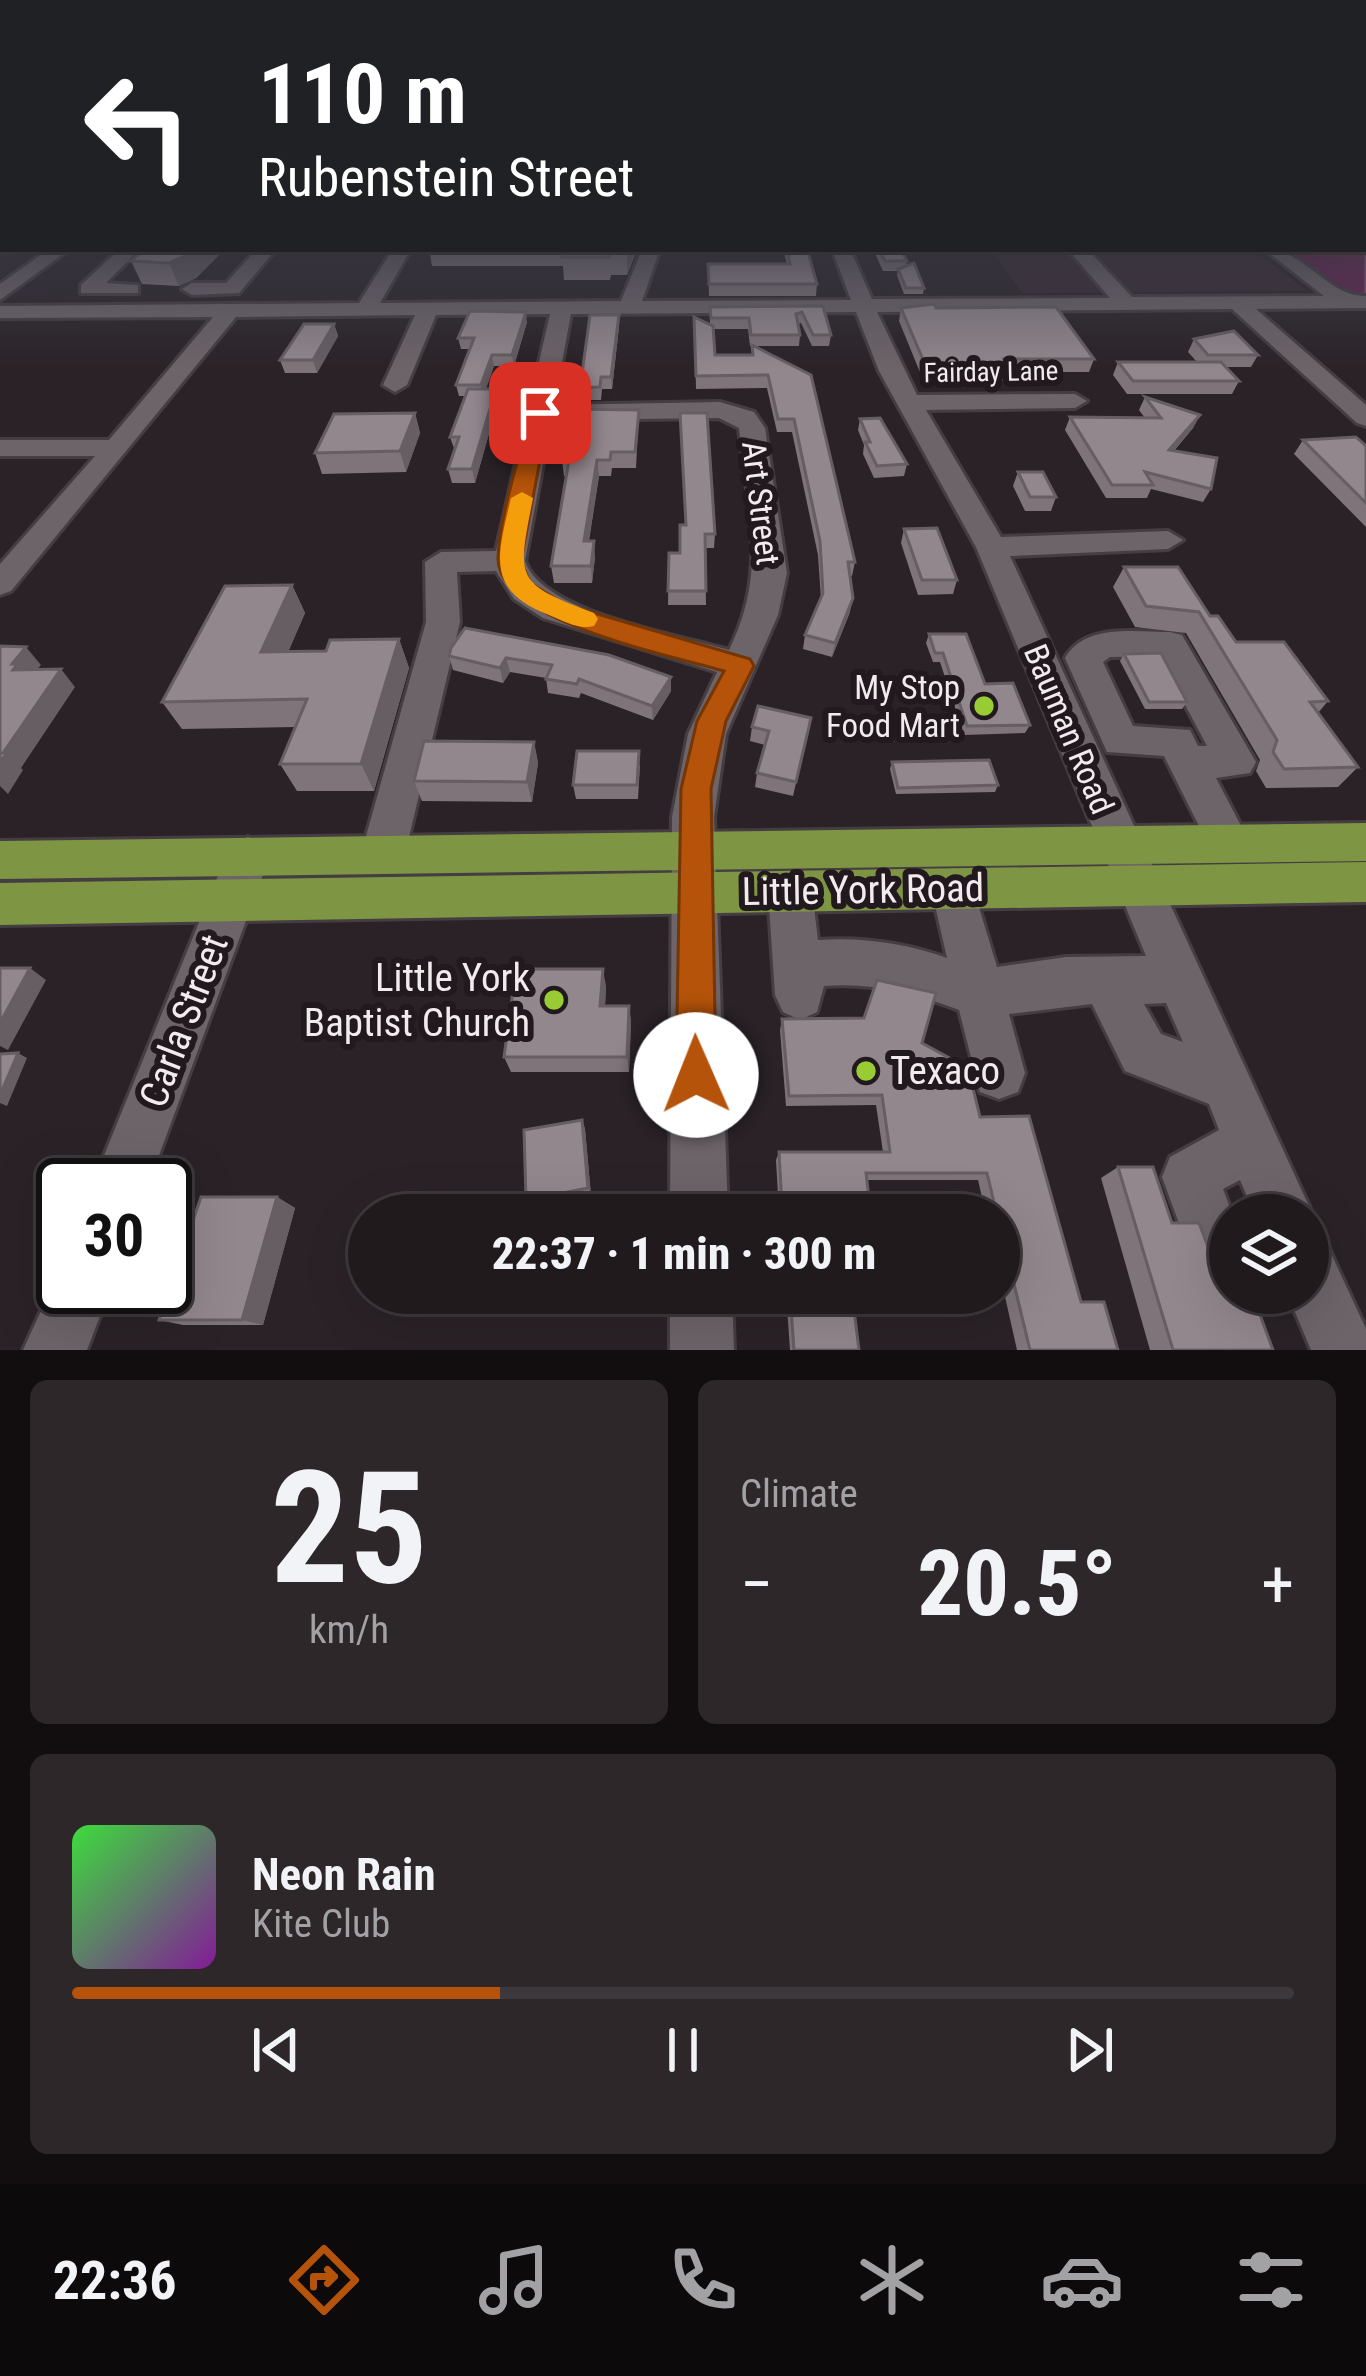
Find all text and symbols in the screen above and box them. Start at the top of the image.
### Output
text: 110 m [258,45,467,144]
icon: left [60,48,216,204]
text: Rubenstein Street [258,146,634,209]
street label: Fairday Lane [923,355,1059,389]
pin [489,362,591,464]
icon: arrive [507,380,573,446]
street label: Art Street [734,439,788,567]
street label: Bauman Road [1016,638,1122,820]
place label: My Stop Food Mart [826,668,960,745]
marker: My Stop Food Mart [971,693,997,719]
street label: Little York Road [741,865,985,915]
street label: Carla Street [130,928,238,1114]
place label: Little York Baptist Church [304,955,530,1046]
marker: Little York Baptist Church [541,987,567,1013]
position arrow [633,1012,759,1138]
place label: Texaco [890,1048,1000,1094]
marker: Texaco [853,1058,879,1084]
speed limit sign: 30 [36,1158,192,1314]
map controls [1209,1194,1329,1314]
button: layers [1209,1194,1329,1314]
text: 22:37 · 1 min · 300 m [492,1227,876,1280]
text: 25 [270,1437,428,1620]
text: Climate [740,1471,858,1517]
text: 20.5° [917,1532,1117,1637]
text: − [740,1546,773,1623]
text: + [1261,1546,1294,1623]
text: km/h [309,1607,389,1653]
text: Neon Rain [252,1848,436,1901]
text: Kite Club [252,1901,390,1947]
icon: previous [243,2017,309,2083]
icon: pause [650,2017,716,2083]
icon: next [1057,2017,1123,2083]
icon: directions [282,2238,366,2322]
icon: music [472,2238,556,2322]
icon: phone [661,2238,745,2322]
icon: climate [850,2238,934,2322]
icon: car [1040,2238,1124,2322]
icon: filters [1229,2238,1313,2322]
text: 22:36 [53,2249,177,2312]

